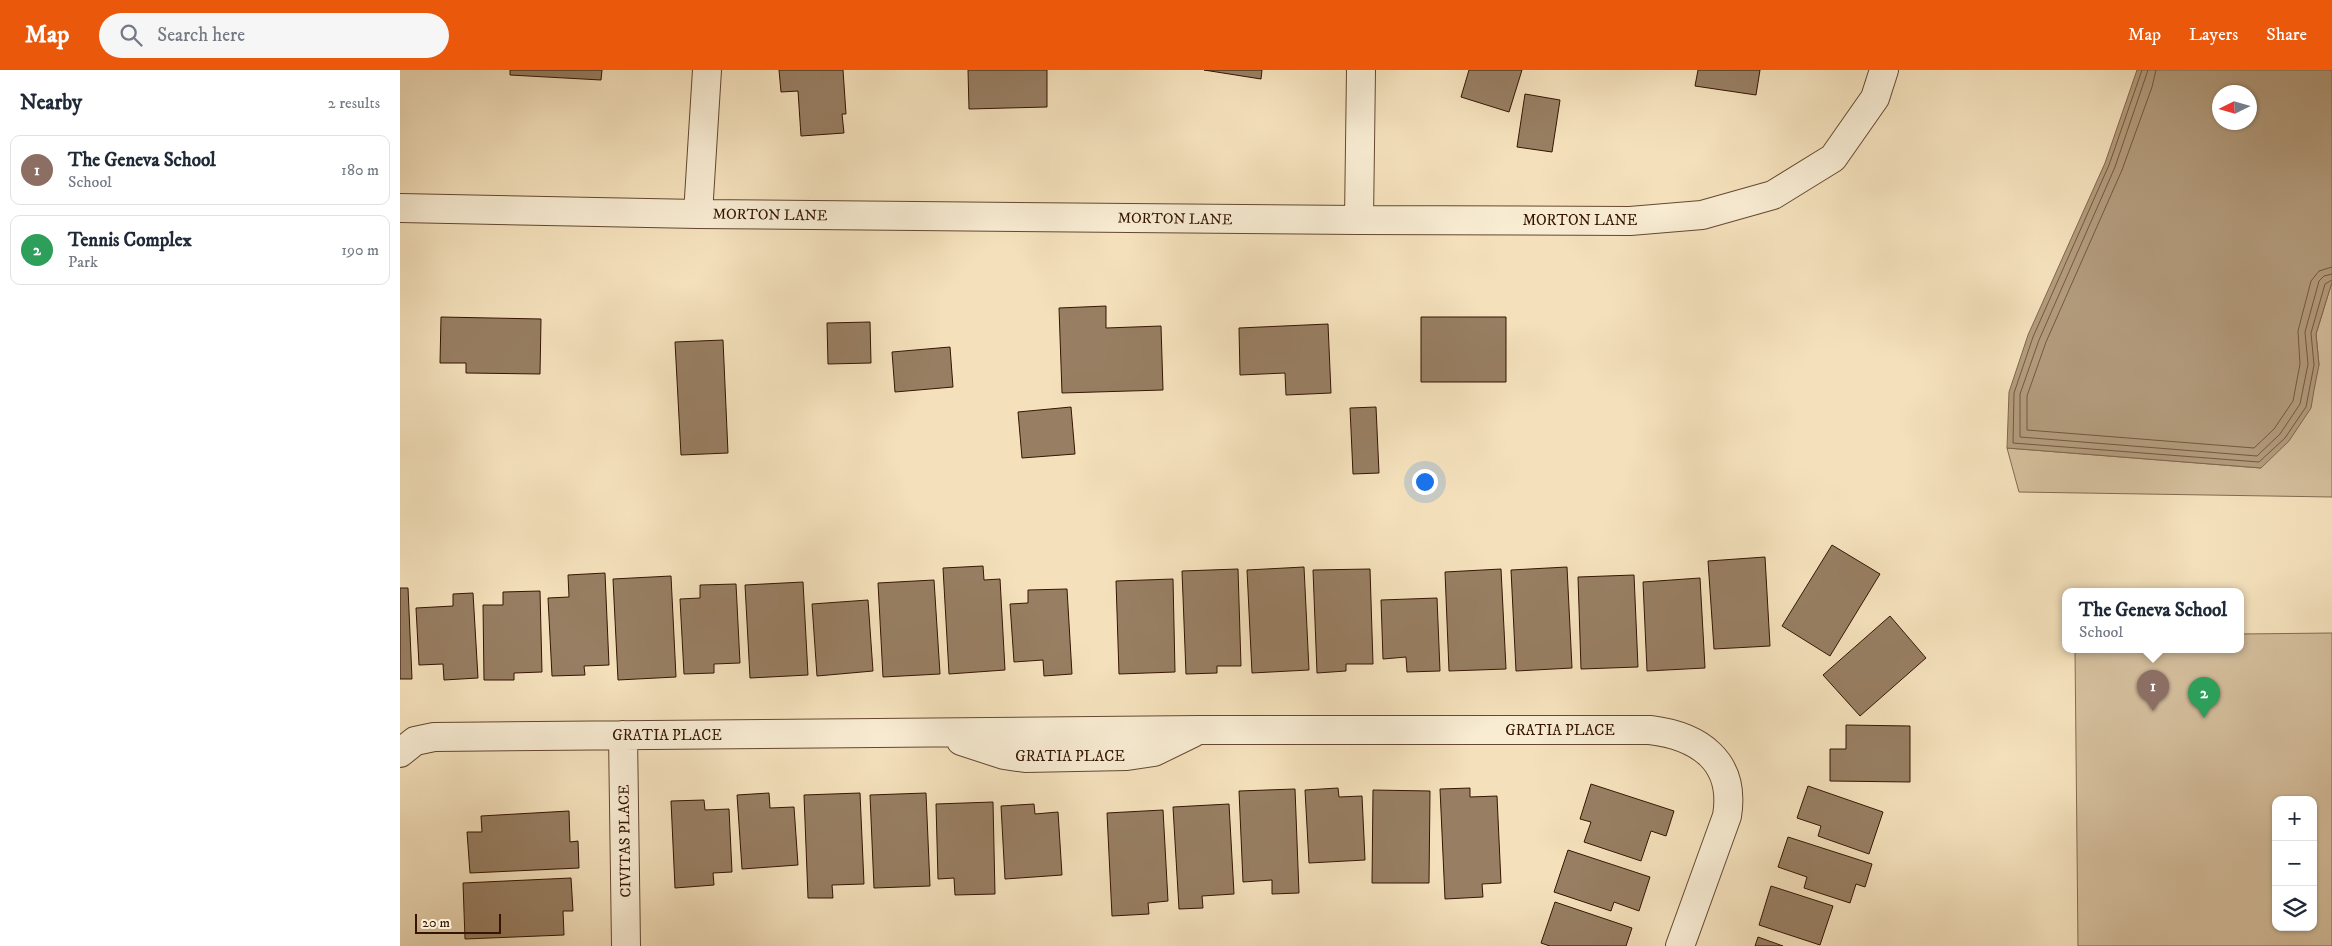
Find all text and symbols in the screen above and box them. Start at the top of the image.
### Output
search box [99,13,449,58]
text: Map [25,20,69,50]
icon: search [117,21,145,49]
text: Search here [157,24,245,47]
text: Map [2128,24,2161,46]
text: Layers [2189,24,2238,46]
text: Share [2266,24,2307,46]
north arrow [2212,85,2257,130]
text: Nearby [20,90,82,116]
text: 2 results [328,93,380,113]
text: The Geneva School [68,149,216,172]
text: 1 [34,160,40,180]
text: 180 m [341,160,379,180]
text: School [68,172,112,192]
street label: MORTON LANE [712,204,828,226]
street label: MORTON LANE [1117,208,1233,230]
street label: MORTON LANE [1523,211,1638,230]
text: Tennis Complex [68,229,192,252]
text: 2 [33,240,41,260]
text: 190 m [341,240,379,260]
text: Park [68,252,98,272]
your location [1412,469,1438,495]
popup [2062,588,2244,653]
text: The Geneva School [2079,599,2227,622]
text: School [2079,622,2123,642]
pin: 1 [2137,670,2169,711]
pin: 2 [2188,677,2220,718]
street label: GRATIA PLACE [1505,721,1615,740]
street label: GRATIA PLACE [612,726,722,745]
street label: GRATIA PLACE [1015,747,1125,766]
street label: CIVITAS PLACE [615,784,635,898]
map controls [2272,796,2317,931]
button: + [2272,796,2317,841]
button: − [2272,841,2317,886]
button: layers [2272,886,2317,931]
scale bar [415,911,501,934]
text: 20 m [422,914,450,932]

